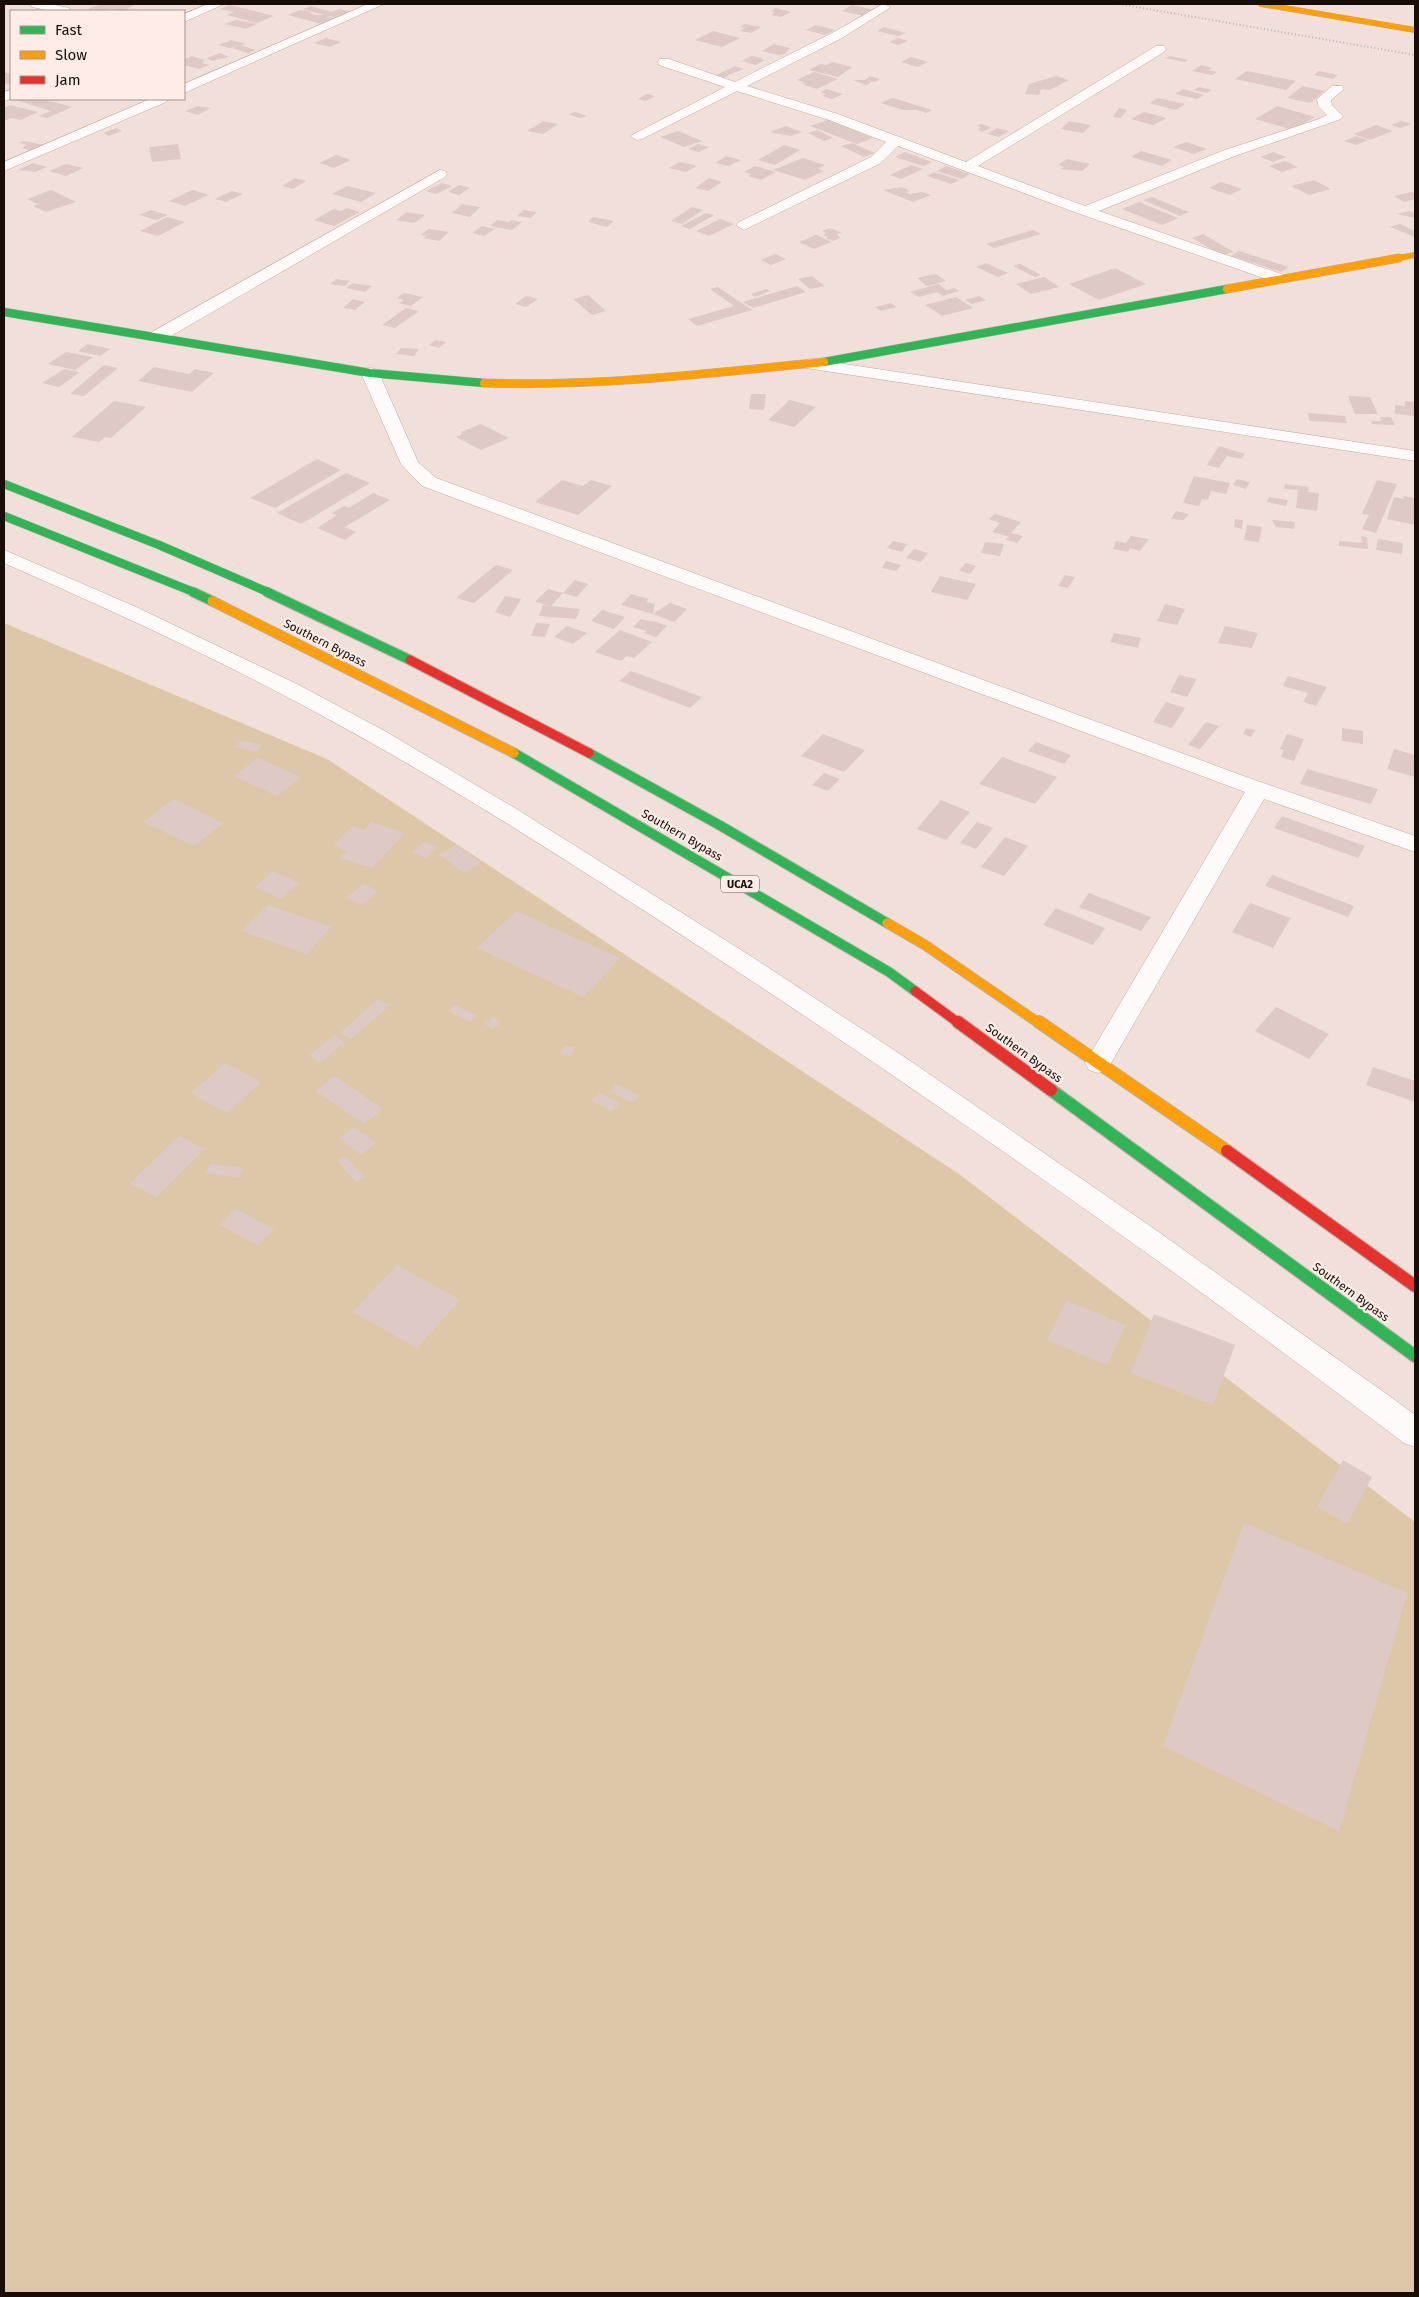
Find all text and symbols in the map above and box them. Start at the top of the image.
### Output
legend [10,10,185,100]
text: Fast [55,21,82,39]
text: Slow [55,46,87,64]
text: Jam [55,71,81,89]
street label: Southern Bypass [281,616,369,670]
street label: Southern Bypass [639,806,725,864]
road number: UCA2 [721,876,759,892]
street label: Southern Bypass [983,1021,1065,1086]
street label: Southern Bypass [1310,1260,1392,1325]

